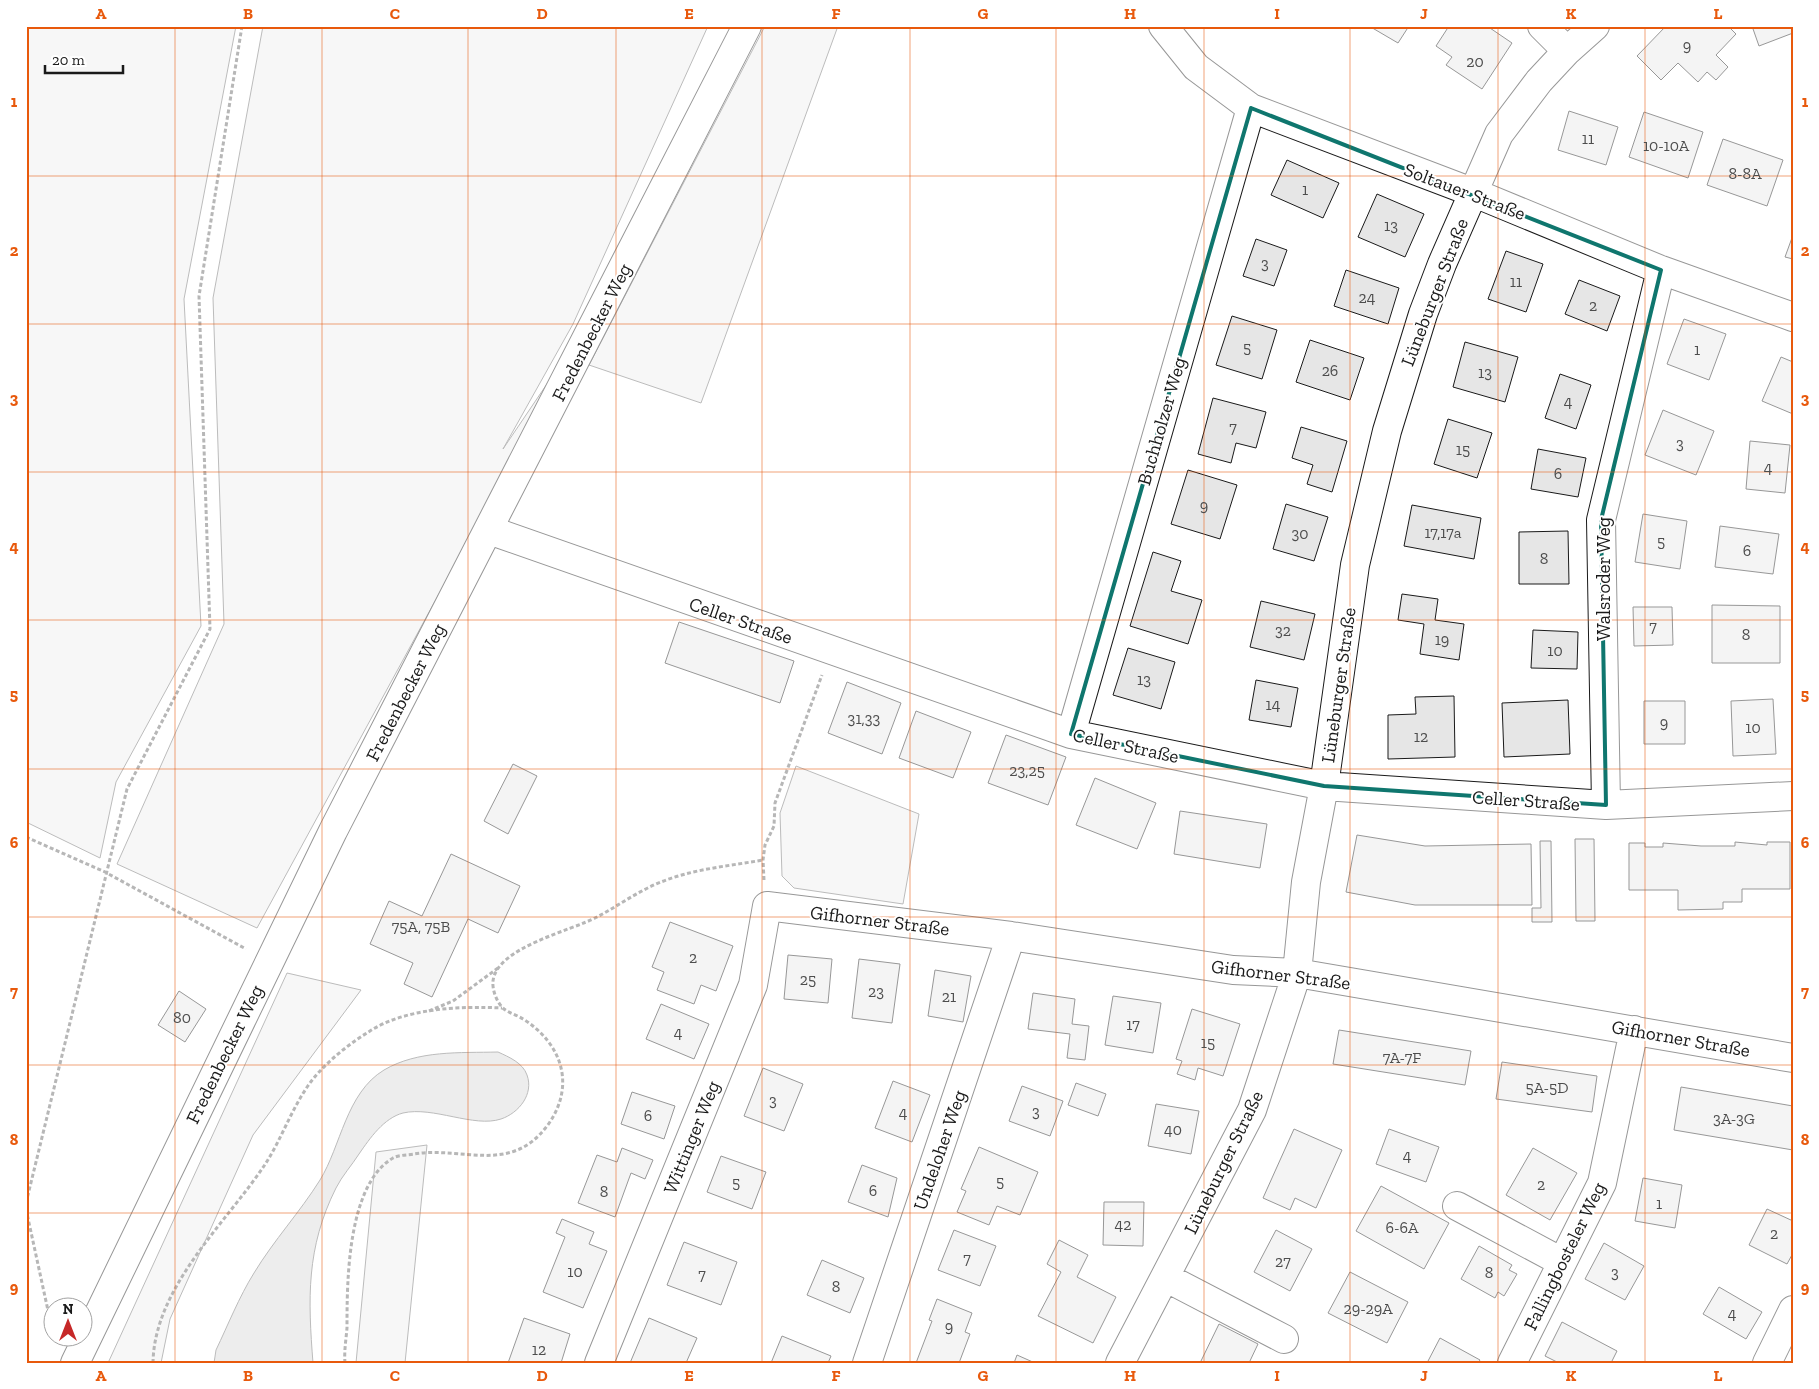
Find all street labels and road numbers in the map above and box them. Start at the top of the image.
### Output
street label: Soltauer Straße [1401,158,1529,225]
street label: Lüneburger Straße [1396,215,1473,369]
street label: Fredenbecker Weg [547,259,636,405]
street label: Buchholzer Weg [1132,354,1191,488]
street label: Walsroder Weg [1592,516,1615,641]
street label: Celler Straße [686,592,796,649]
street label: Lüneburger Straße [1316,606,1361,764]
street label: Fredenbecker Weg [361,619,450,765]
street label: Celler Straße [1071,723,1181,768]
street label: Celler Straße [1471,785,1581,816]
street label: Gifhorner Straße [809,901,951,940]
street label: Gifhorner Straße [1210,955,1352,994]
street label: Fredenbecker Weg [181,980,268,1127]
street label: Gifhorner Straße [1610,1015,1752,1062]
street label: Wittinger Weg [658,1077,725,1197]
street label: Undeloher Weg [908,1087,971,1213]
street label: Lüneburger Straße [1179,1087,1268,1238]
street label: Fallingbosteler Weg [1519,1178,1611,1334]

